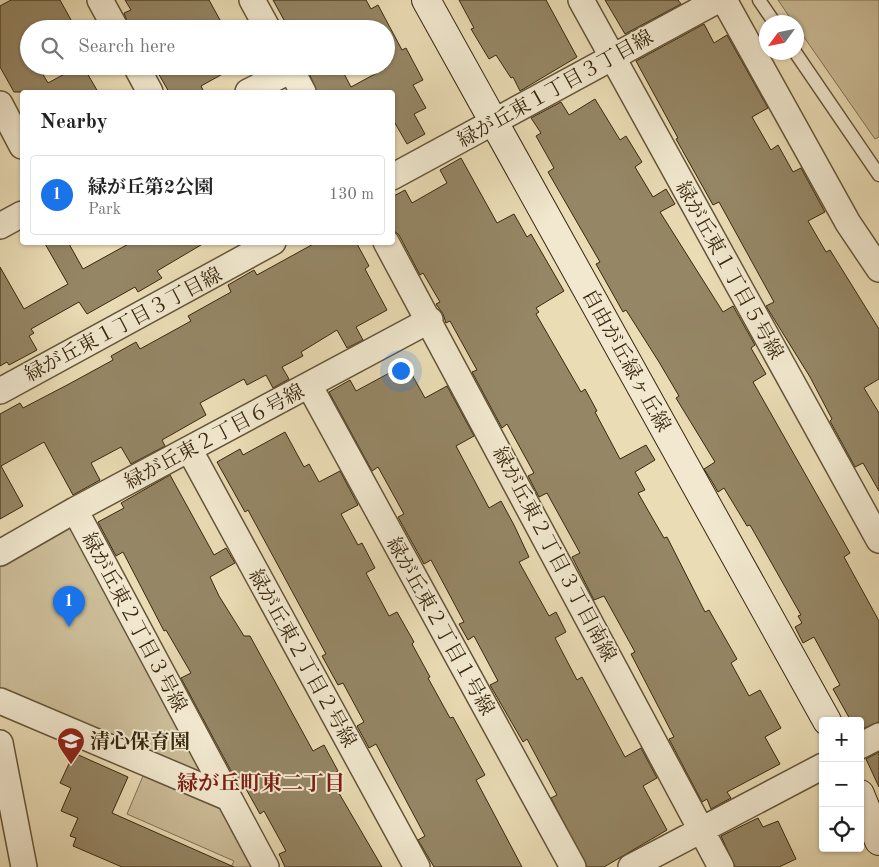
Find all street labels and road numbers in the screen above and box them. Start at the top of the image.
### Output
street label: 緑が丘東１丁目３丁目線 [454,26,657,152]
street label: 緑が丘東１丁目５号線 [671,178,787,363]
street label: 緑が丘東１丁目３丁目線 [21,264,226,386]
street label: 自由が丘緑ヶ丘線 [578,285,675,436]
street label: 緑が丘東２丁目６号線 [121,380,308,494]
street label: 緑が丘東２丁目３丁目南線 [488,443,620,666]
street label: 緑が丘東２丁目３号線 [77,529,191,716]
street label: 緑が丘東２丁目１号線 [382,534,498,719]
street label: 緑が丘東２丁目２号線 [244,566,360,751]

